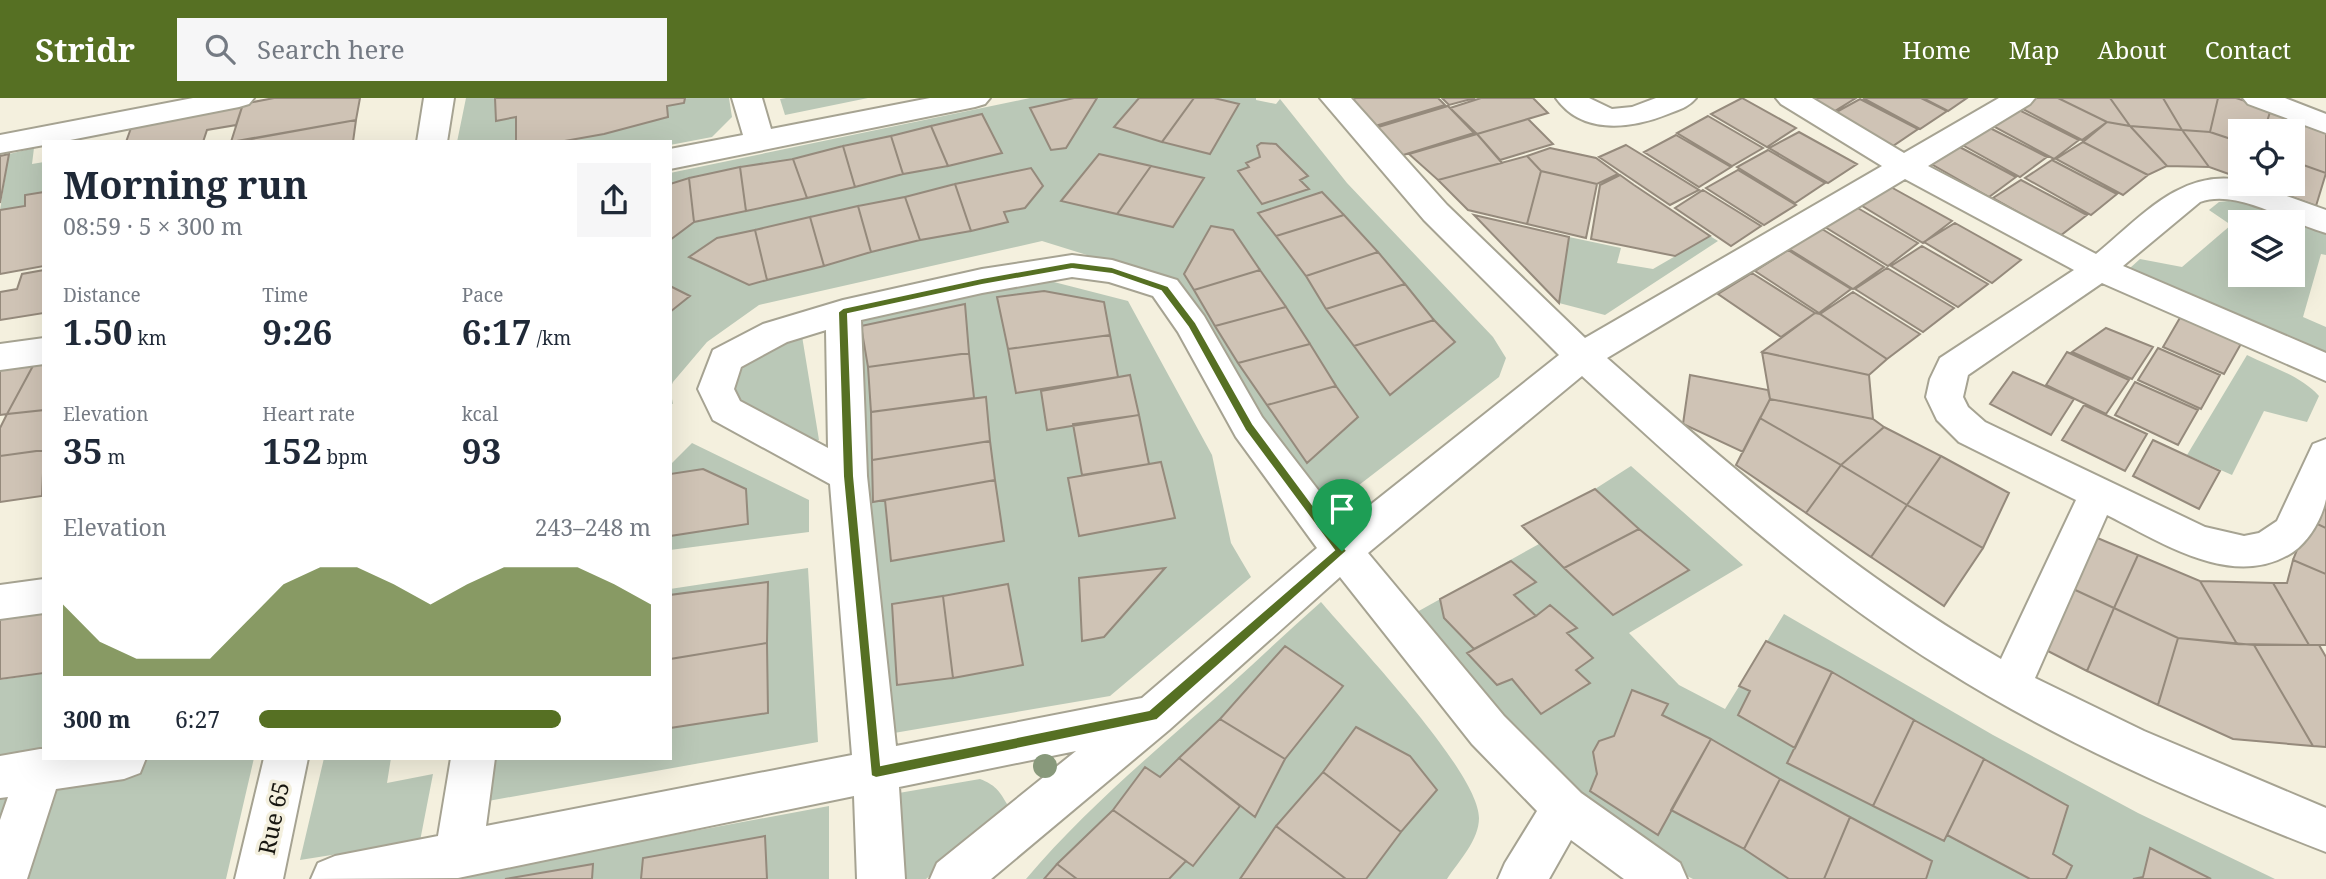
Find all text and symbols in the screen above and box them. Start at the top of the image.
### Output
search box [177,18,667,81]
text: Stridr [35,27,135,72]
icon: search [201,30,239,68]
text: Search here [257,31,405,67]
text: Home [1902,33,1971,66]
text: Map [2009,33,2060,66]
text: About [2098,33,2167,66]
text: Contact [2205,33,2291,66]
map controls [2228,119,2305,287]
button: locate [2228,119,2305,196]
text: Morning run [63,158,308,210]
button: share [577,163,651,237]
text: 08:59 · 5 × 300 m [63,210,243,242]
button: layers [2228,210,2305,287]
text: Distance [63,282,141,308]
text: Time [262,282,308,308]
text: Pace [462,282,503,308]
text: 1.50 [63,308,133,355]
text: 9:26 [262,308,332,355]
text: 6:17 [462,308,532,355]
text: km [133,325,167,351]
text: /km [532,325,571,351]
text: Elevation [63,401,149,427]
text: Heart rate [262,401,355,427]
text: kcal [462,401,498,427]
text: 35 [63,427,103,474]
text: 152 [262,427,322,474]
text: 93 [462,427,501,474]
text: m [103,444,125,470]
text: bpm [322,444,368,470]
pin [1312,479,1372,551]
icon: arrive [1323,490,1361,528]
text: Elevation [63,511,167,543]
text: 243–248 m [535,511,651,543]
text: 300 m [63,703,131,735]
text: 6:27 [175,703,220,735]
street label: Rue 65 [250,779,296,857]

